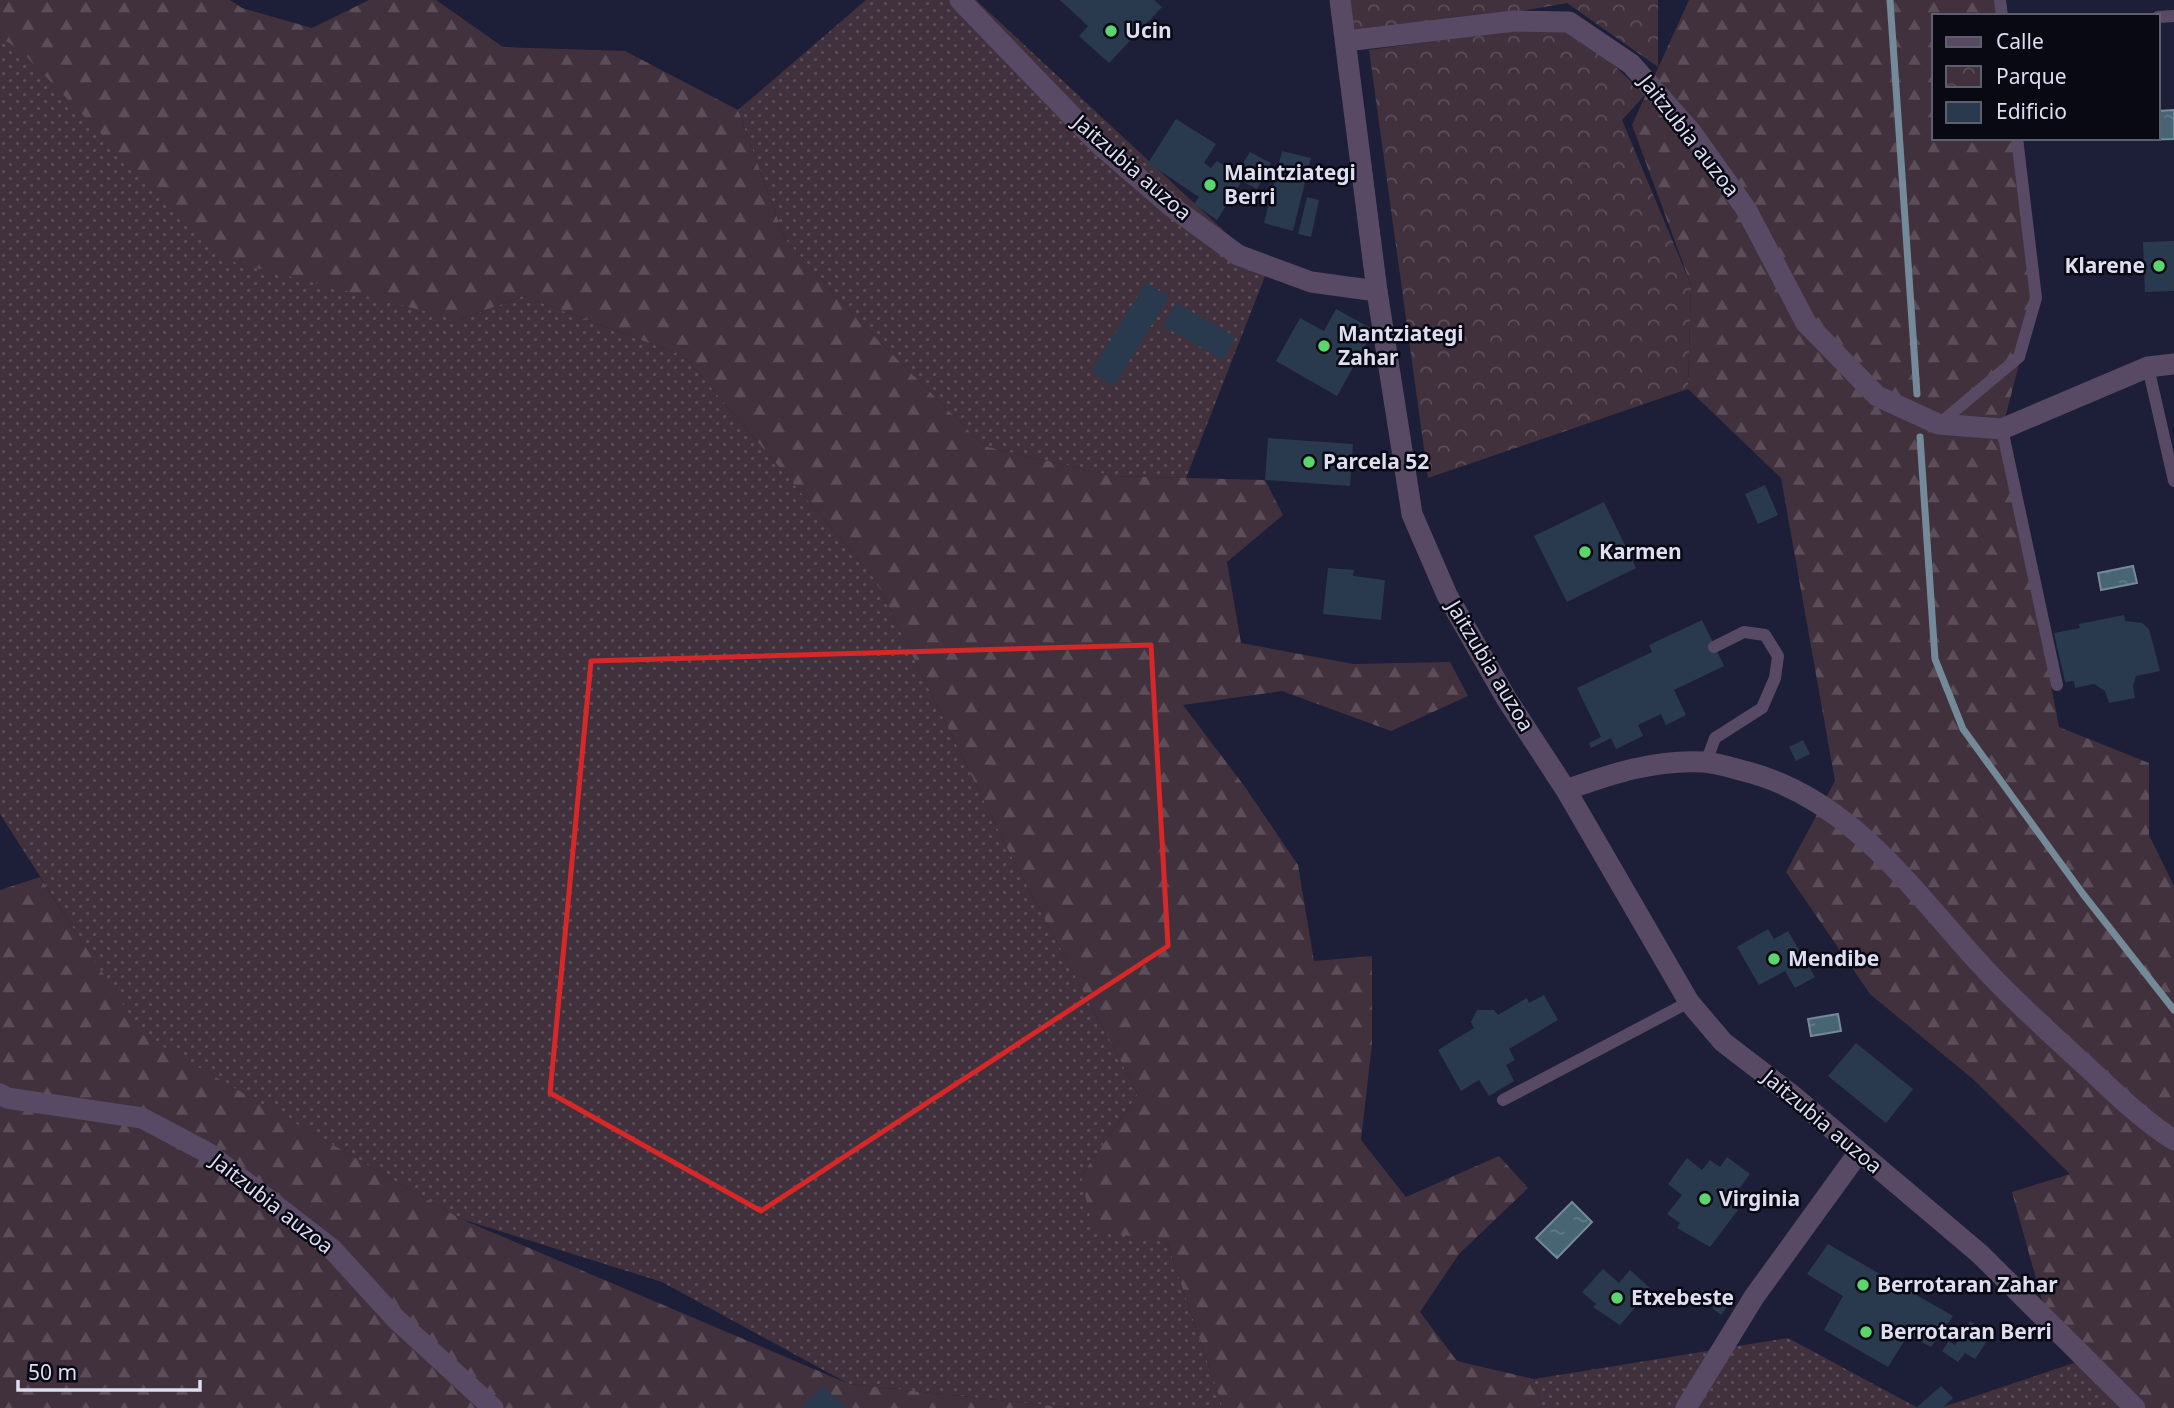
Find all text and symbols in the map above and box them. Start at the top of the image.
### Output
legend [1932,14,2160,140]
place label: Ucin [1125,16,1172,44]
marker: Ucin [1103,23,1119,39]
text: Calle [1996,27,2044,55]
text: Parque [1996,62,2066,90]
street label: Jaitzubia auzoa [1632,67,1746,202]
text: Edificio [1996,97,2067,125]
street label: Jaitzubia auzoa [1066,107,1198,226]
place label: Maintziategi Berri [1224,158,1356,210]
marker: Maintziategi Berri [1202,177,1218,193]
place label: Klarene [2065,251,2145,279]
marker: Klarene [2151,258,2167,274]
place label: Mantziategi Zahar [1338,319,1464,371]
marker: Mantziategi Zahar [1316,338,1332,354]
place label: Parcela 52 [1323,447,1429,475]
marker: Parcela 52 [1301,454,1317,470]
place label: Karmen [1599,537,1682,565]
marker: Karmen [1577,544,1593,560]
street label: Jaitzubia auzoa [1440,593,1541,736]
place label: Mendibe [1788,944,1879,972]
marker: Mendibe [1766,951,1782,967]
street label: Jaitzubia auzoa [1755,1062,1888,1180]
street label: Jaitzubia auzoa [204,1145,340,1260]
place label: Virginia [1719,1184,1800,1212]
marker: Virginia [1697,1191,1713,1207]
place label: Berrotaran Zahar [1877,1270,2058,1298]
marker: Berrotaran Zahar [1855,1277,1871,1293]
place label: Etxebeste [1631,1283,1734,1311]
marker: Etxebeste [1609,1290,1625,1306]
place label: Berrotaran Berri [1880,1317,2052,1345]
marker: Berrotaran Berri [1858,1324,1874,1340]
scale bar [18,1348,200,1392]
text: 50 m [28,1358,77,1386]

